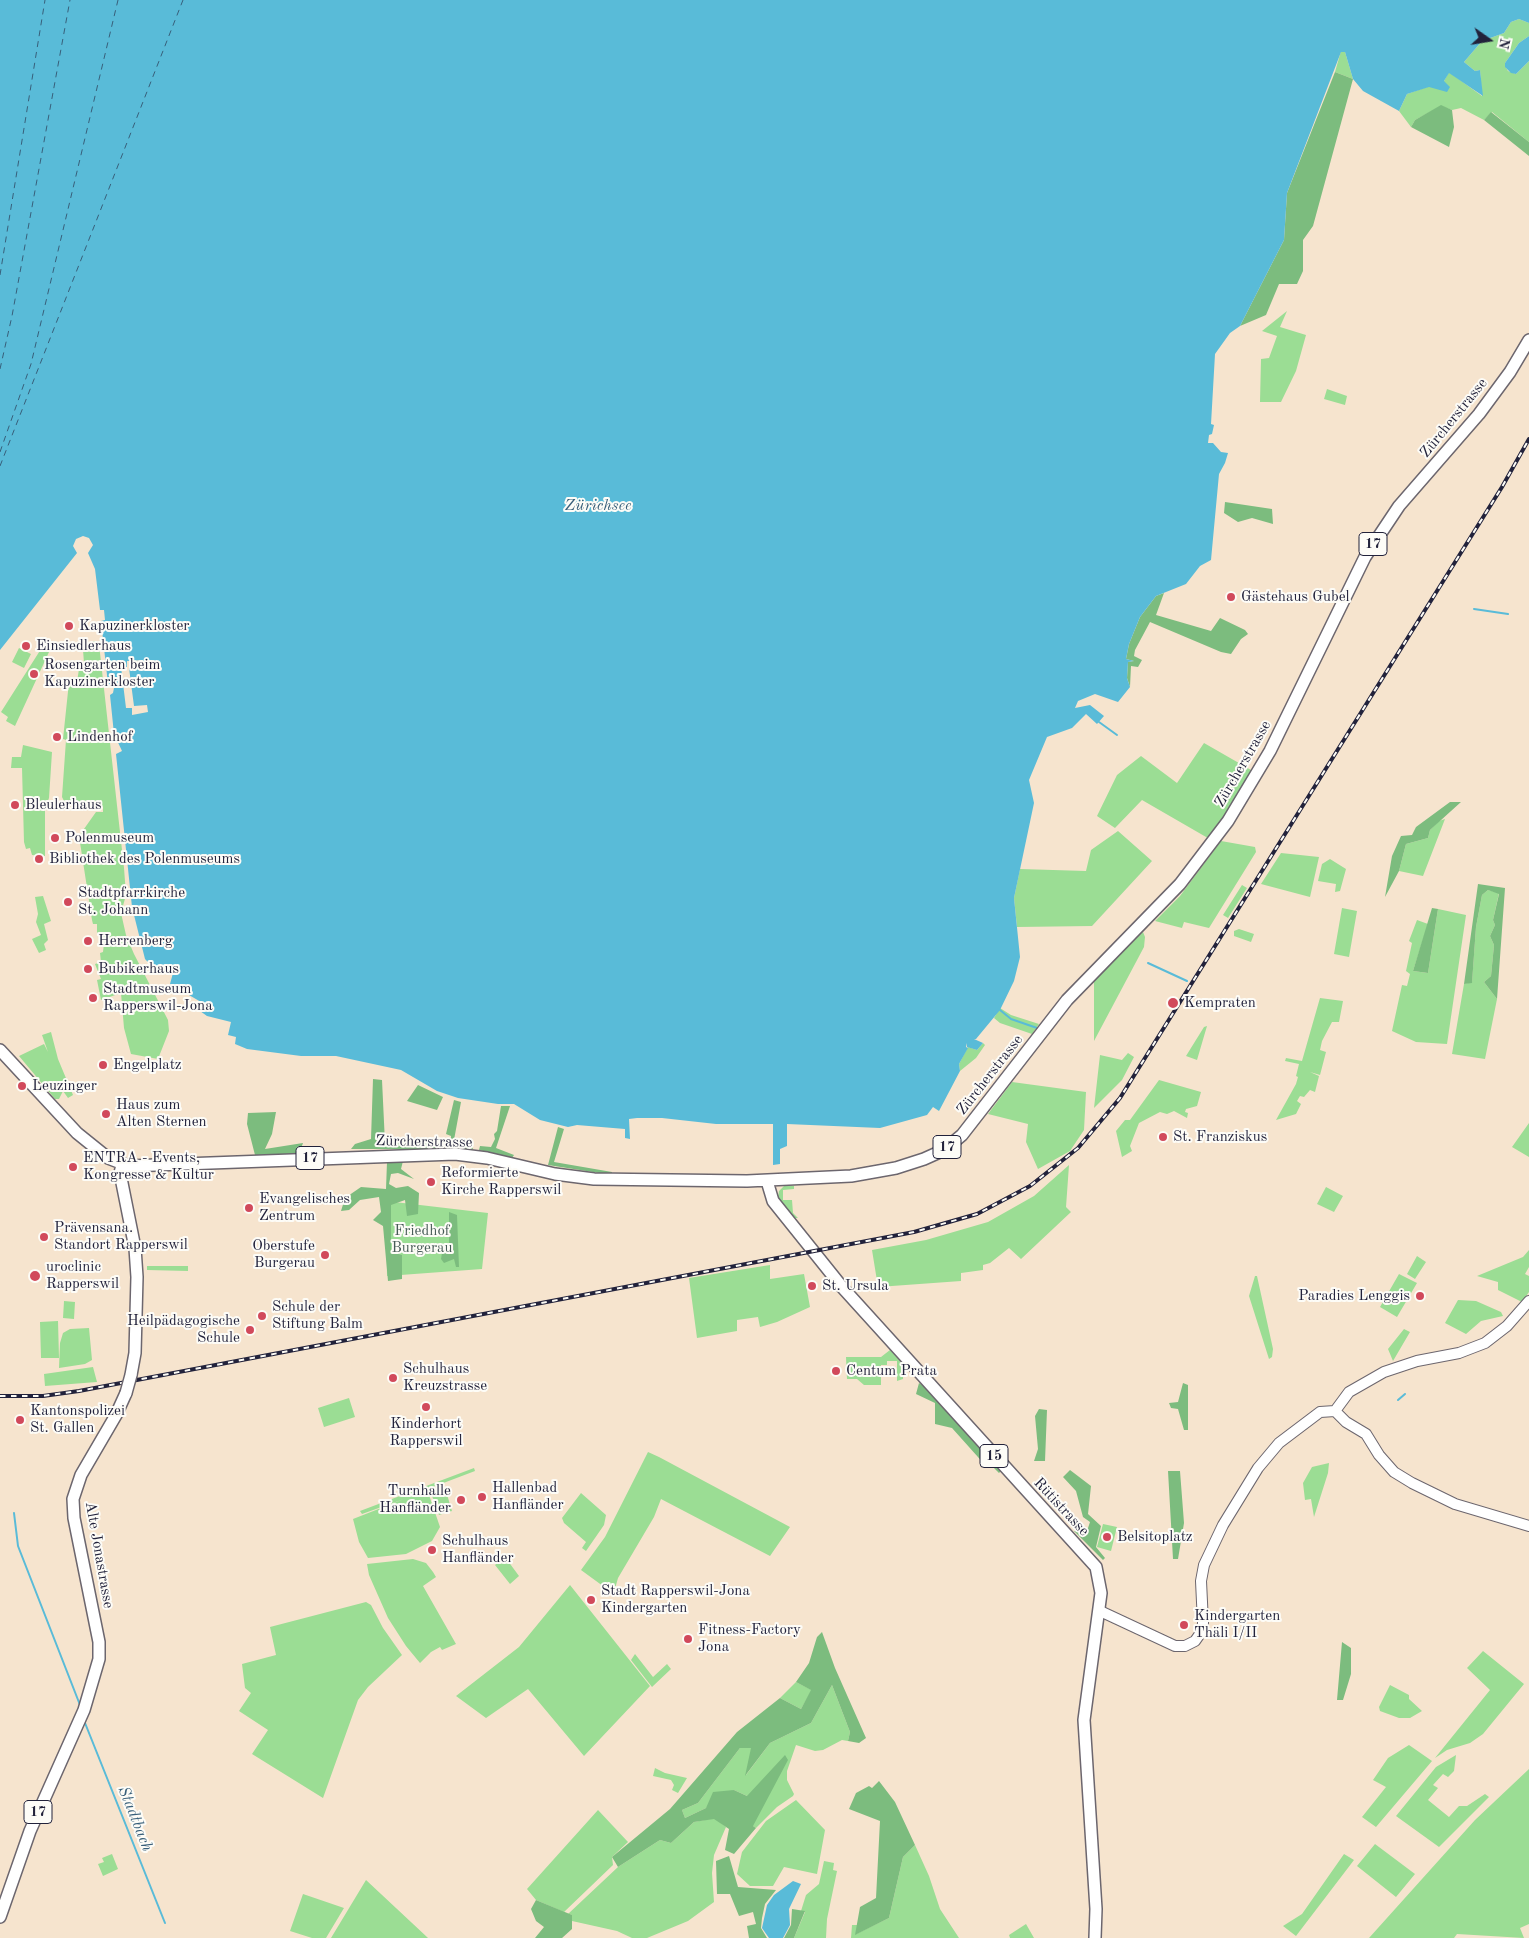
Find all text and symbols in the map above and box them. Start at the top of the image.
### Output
north arrow [1464,15,1514,65]
text: N [1496,37,1512,50]
street label: Zürcherstrasse [1417,375,1491,461]
water label: Zürichsee [564,496,632,516]
road number: 17 [1359,532,1387,556]
place label: Gästehaus Gubel [1241,588,1350,606]
marker: Gästehaus Gubel [1225,591,1237,603]
place label: Kapuzinerkloster [79,617,189,635]
marker: Kapuzinerkloster [63,620,75,632]
place label: Einsiedlerhaus [36,637,131,655]
marker: Einsiedlerhaus [20,640,32,652]
place label: Rosengarten beim Kapuzinerkloster [44,656,160,691]
marker: Rosengarten beim Kapuzinerkloster [28,668,40,680]
street label: Zürcherstrasse [1211,718,1275,810]
place label: Lindenhof [67,728,133,746]
marker: Lindenhof [51,731,63,743]
place label: Bleulerhaus [25,796,101,814]
marker: Bleulerhaus [9,799,21,811]
place label: Polenmuseum [65,829,154,847]
marker: Polenmuseum [49,832,61,844]
place label: Bibliothek des Polenmuseums [49,850,240,868]
marker: Bibliothek des Polenmuseums [33,853,45,865]
place label: Stadtpfarrkirche St. Johann [78,884,185,919]
marker: Stadtpfarrkirche St. Johann [62,896,74,908]
place label: Herrenberg [98,932,173,950]
marker: Herrenberg [82,935,94,947]
place label: Bubikerhaus [98,960,179,978]
marker: Bubikerhaus [82,963,94,975]
place label: Stadtmuseum Rapperswil-Jona [103,980,213,1015]
marker: Stadtmuseum Rapperswil-Jona [87,992,99,1004]
place label: Kempraten [1184,994,1256,1012]
marker: Kempraten [1166,996,1180,1010]
street label: Zürcherstrasse [953,1031,1027,1119]
place label: Engelplatz [113,1056,182,1074]
marker: Engelplatz [97,1059,109,1071]
place label: Leuzinger [32,1077,97,1095]
marker: Leuzinger [16,1080,28,1092]
place label: Haus zum Alten Sternen [116,1096,207,1131]
marker: Haus zum Alten Sternen [100,1108,112,1120]
place label: St. Franziskus [1173,1128,1267,1146]
marker: St. Franziskus [1157,1131,1169,1143]
street label: Zürcherstrasse [375,1132,473,1152]
road number: 17 [933,1136,961,1158]
road number: 17 [296,1146,324,1170]
place label: ENTRA - Events, Kongresse & Kultur [83,1149,214,1184]
marker: ENTRA - Events, Kongresse & Kultur [67,1161,79,1173]
place label: Reformierte Kirche Rapperswil [441,1164,561,1199]
marker: Reformierte Kirche Rapperswil [425,1176,437,1188]
place label: Evangelisches Zentrum [259,1190,350,1225]
marker: Evangelisches Zentrum [243,1202,255,1214]
place label: Prävensana. Standort Rapperswil [54,1219,188,1254]
park label: Friedhof Burgerau [391,1222,453,1257]
marker: Prävensana. Standort Rapperswil [38,1231,50,1243]
place label: Oberstufe Burgerau [252,1237,315,1272]
marker: Oberstufe Burgerau [319,1249,331,1261]
place label: uroclinic Rapperswil [46,1258,119,1293]
marker: uroclinic Rapperswil [28,1269,42,1283]
place label: St. Ursula [822,1277,889,1295]
marker: St. Ursula [806,1280,818,1292]
place label: Paradies Lenggis [1298,1287,1410,1305]
marker: Paradies Lenggis [1414,1290,1426,1302]
place label: Schule der Stiftung Balm [272,1298,363,1333]
marker: Schule der Stiftung Balm [256,1310,268,1322]
place label: Heilpädagogische Schule [127,1312,240,1347]
marker: Heilpädagogische Schule [244,1324,256,1336]
place label: Schulhaus Kreuzstrasse [403,1360,487,1395]
place label: Centum Prata [846,1362,937,1380]
marker: Centum Prata [830,1365,842,1377]
marker: Schulhaus Kreuzstrasse [387,1372,399,1384]
marker: Kinderhort Rapperswil [420,1401,432,1413]
place label: Kantonspolizei St. Gallen [30,1402,125,1437]
marker: Kantonspolizei St. Gallen [14,1414,26,1426]
place label: Kinderhort Rapperswil [390,1415,462,1450]
road number: 15 [980,1444,1008,1468]
street label: Rütistrasse [1029,1474,1093,1540]
place label: Hallenbad Hanfländer [492,1479,564,1514]
place label: Turnhalle Hanfländer [379,1482,451,1517]
marker: Hallenbad Hanfländer [476,1491,488,1503]
marker: Turnhalle Hanfländer [455,1494,467,1506]
street label: Alte Jonastrasse [81,1500,117,1610]
place label: Belsitoplatz [1117,1528,1193,1546]
marker: Belsitoplatz [1101,1531,1113,1543]
place label: Schulhaus Hanfländer [442,1532,514,1567]
marker: Schulhaus Hanfländer [426,1544,438,1556]
place label: Stadt Rapperswil-Jona Kindergarten [601,1582,750,1617]
marker: Stadt Rapperswil-Jona Kindergarten [585,1594,597,1606]
place label: Kindergarten Thäli I/II [1194,1607,1280,1642]
marker: Kindergarten Thäli I/II [1178,1619,1190,1631]
place label: Fitness-Factory Jona [698,1621,801,1656]
marker: Fitness-Factory Jona [682,1633,694,1645]
water label: Stadtbach [113,1784,157,1854]
road number: 17 [24,1800,52,1824]

